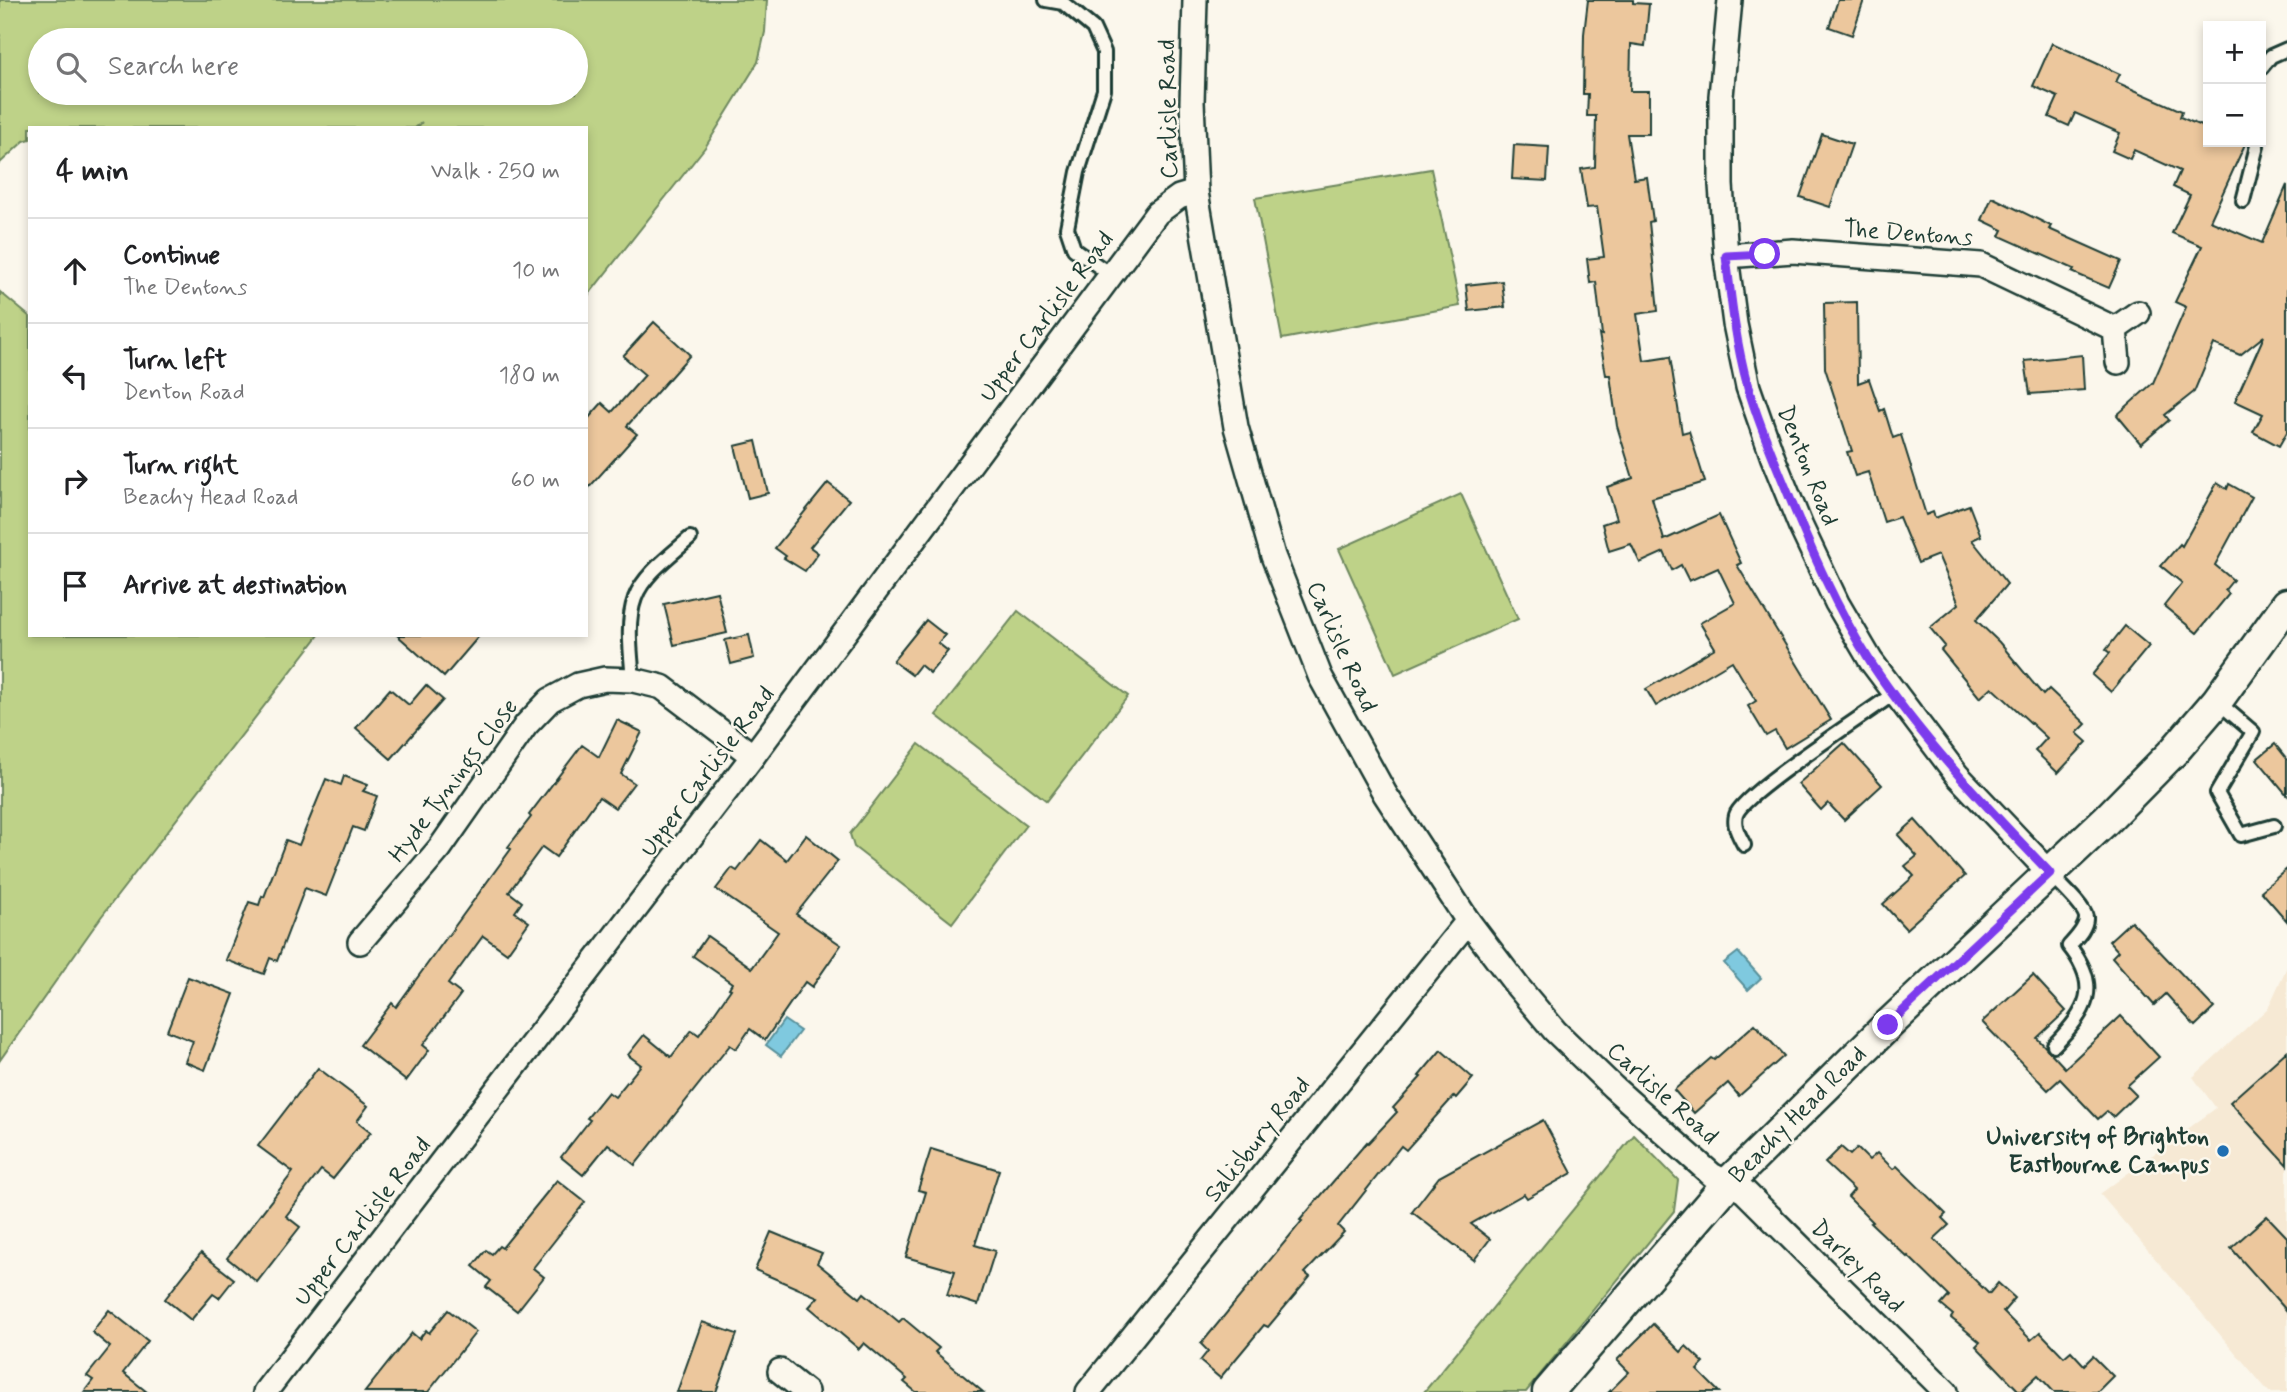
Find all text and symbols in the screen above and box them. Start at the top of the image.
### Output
map controls [2203,21,2266,147]
button: + [2203,21,2266,84]
search box [28,28,588,105]
street label: Carlisle Road [1152,39,1186,179]
icon: search [52,48,90,86]
text: Search here [108,50,239,84]
button: − [2203,84,2266,147]
text: 4 min [56,152,129,191]
text: Walk · 250 m [431,157,560,187]
street label: The Dentons [1842,214,1974,254]
street label: Upper Carlisle Road [973,225,1121,409]
route start [1749,238,1780,269]
text: Continue [123,239,220,273]
icon: ahead [56,252,94,290]
text: 10 m [512,256,560,286]
text: The Dentons [123,273,247,303]
text: Turn left [123,344,227,378]
icon: left [56,357,94,395]
text: 180 m [499,361,560,391]
text: Denton Road [123,378,245,408]
street label: Denton Road [1769,401,1845,531]
text: Turn right [123,449,239,483]
icon: right [56,462,94,500]
text: 60 m [511,466,560,496]
text: Beachy Head Road [123,483,298,513]
icon: arrive [56,567,94,605]
text: Arrive at destination [123,569,347,603]
street label: Carlisle Road [1298,577,1384,717]
street label: Upper Carlisle Road [634,680,782,864]
street label: Hyde Tynings Close [382,693,528,871]
route end [1872,1009,1903,1040]
street label: Carlisle Road [1600,1036,1724,1152]
street label: Beachy Head Road [1722,1039,1874,1191]
street label: Salisbury Road [1198,1071,1318,1209]
place label: University of Brighton Eastbourne Campus [1986,1122,2209,1181]
street label: Upper Carlisle Road [287,1131,439,1313]
marker: University of Brighton Eastbourne Campus [2215,1143,2231,1159]
street label: Darley Road [1803,1213,1911,1321]

